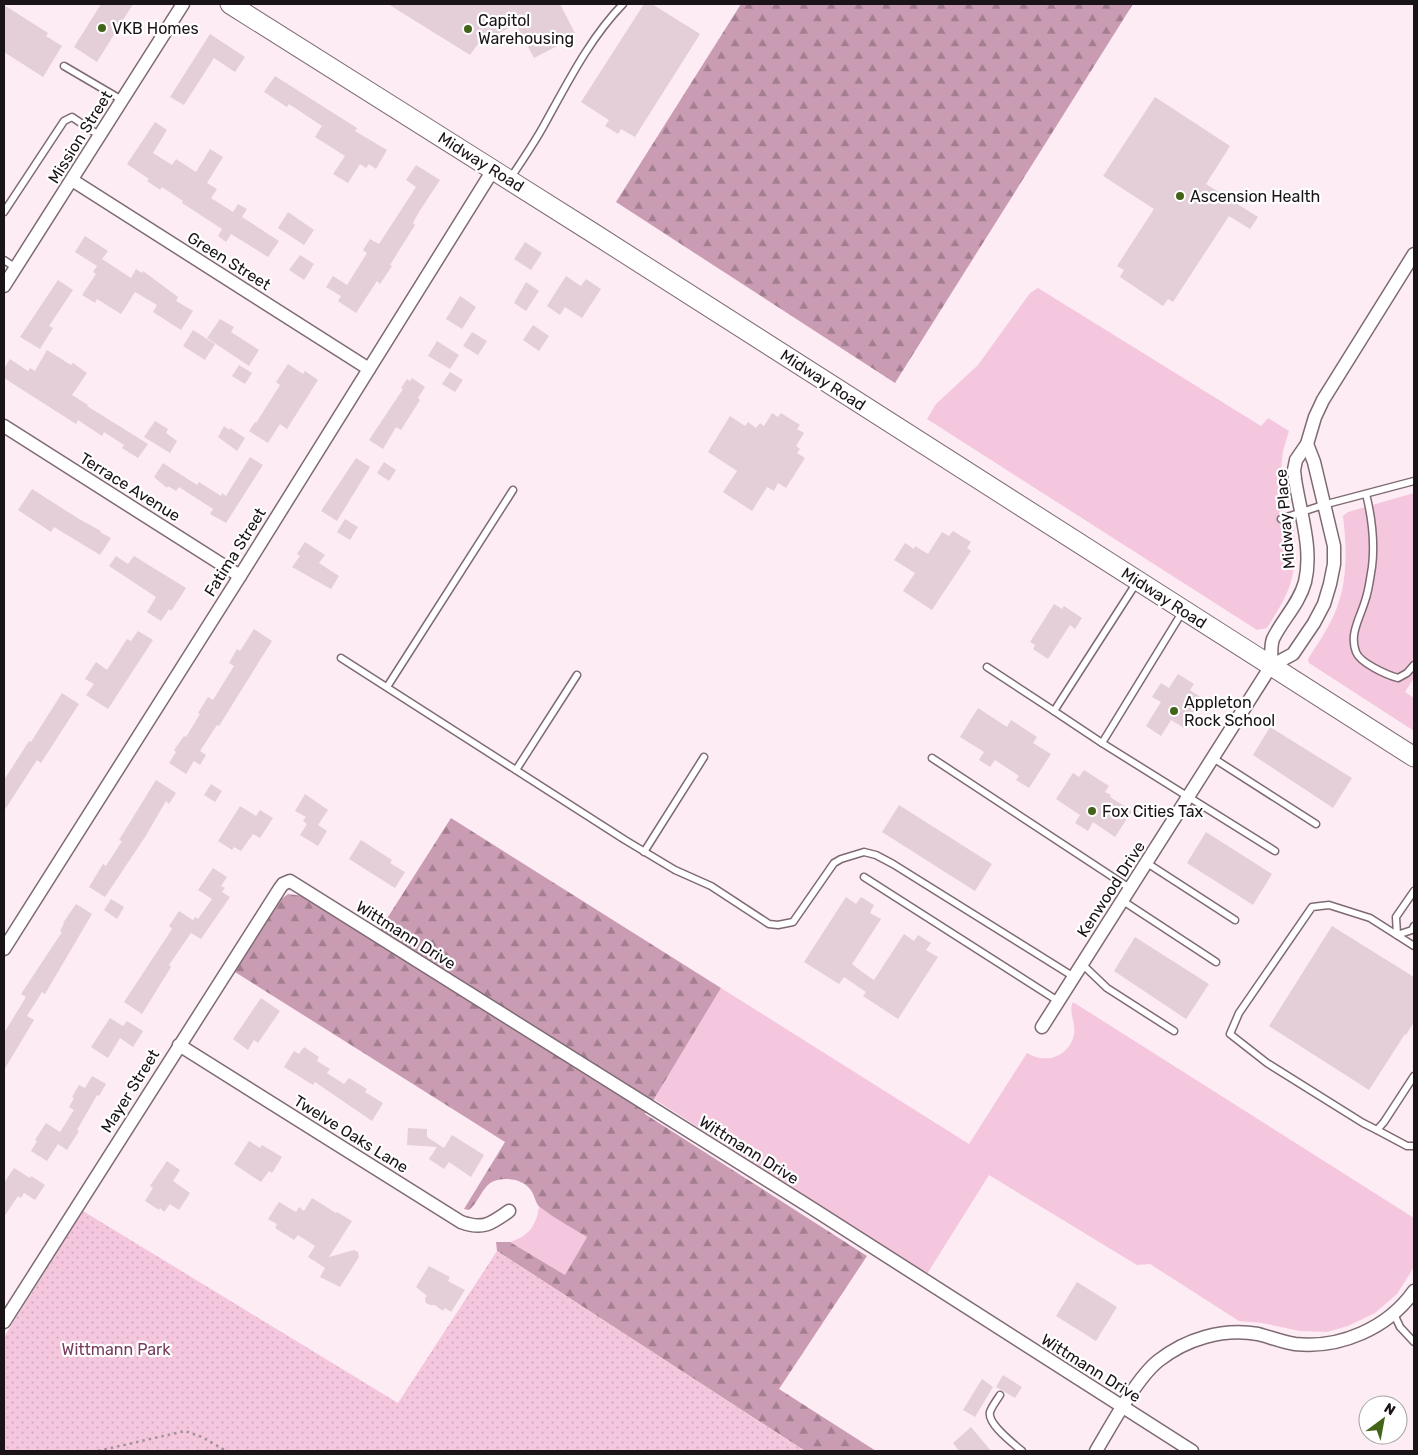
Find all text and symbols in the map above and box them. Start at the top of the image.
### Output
place label: Capitol Warehousing [478,11,574,48]
place label: VKB Homes [112,19,199,38]
marker: VKB Homes [96,22,108,34]
marker: Capitol Warehousing [462,23,474,35]
street label: Mission Street [44,87,116,187]
street label: Midway Road [435,128,527,196]
place label: Ascension Health [1190,187,1320,206]
marker: Ascension Health [1174,190,1186,202]
street label: Green Street [184,228,274,294]
street label: Midway Road [777,345,869,415]
street label: Terrace Avenue [76,449,184,526]
street label: Midway Place [1271,468,1299,570]
street label: Fatima Street [200,504,270,600]
street label: Midway Road [1118,563,1210,633]
place label: Appleton Rock School [1184,693,1275,730]
marker: Appleton Rock School [1168,705,1180,717]
place label: Fox Cities Tax [1102,802,1204,821]
marker: Fox Cities Tax [1086,805,1098,817]
street label: Kenwood Drive [1073,837,1149,941]
street label: Wittmann Drive [353,897,459,973]
street label: Mayer Street [97,1046,163,1136]
street label: Twelve Oaks Lane [290,1091,412,1177]
street label: Wittmann Drive [696,1112,802,1188]
street label: Wittmann Drive [1038,1330,1144,1406]
park label: Wittmann Park [62,1340,171,1359]
north arrow [1358,1395,1408,1445]
text: N [1381,1400,1398,1419]

